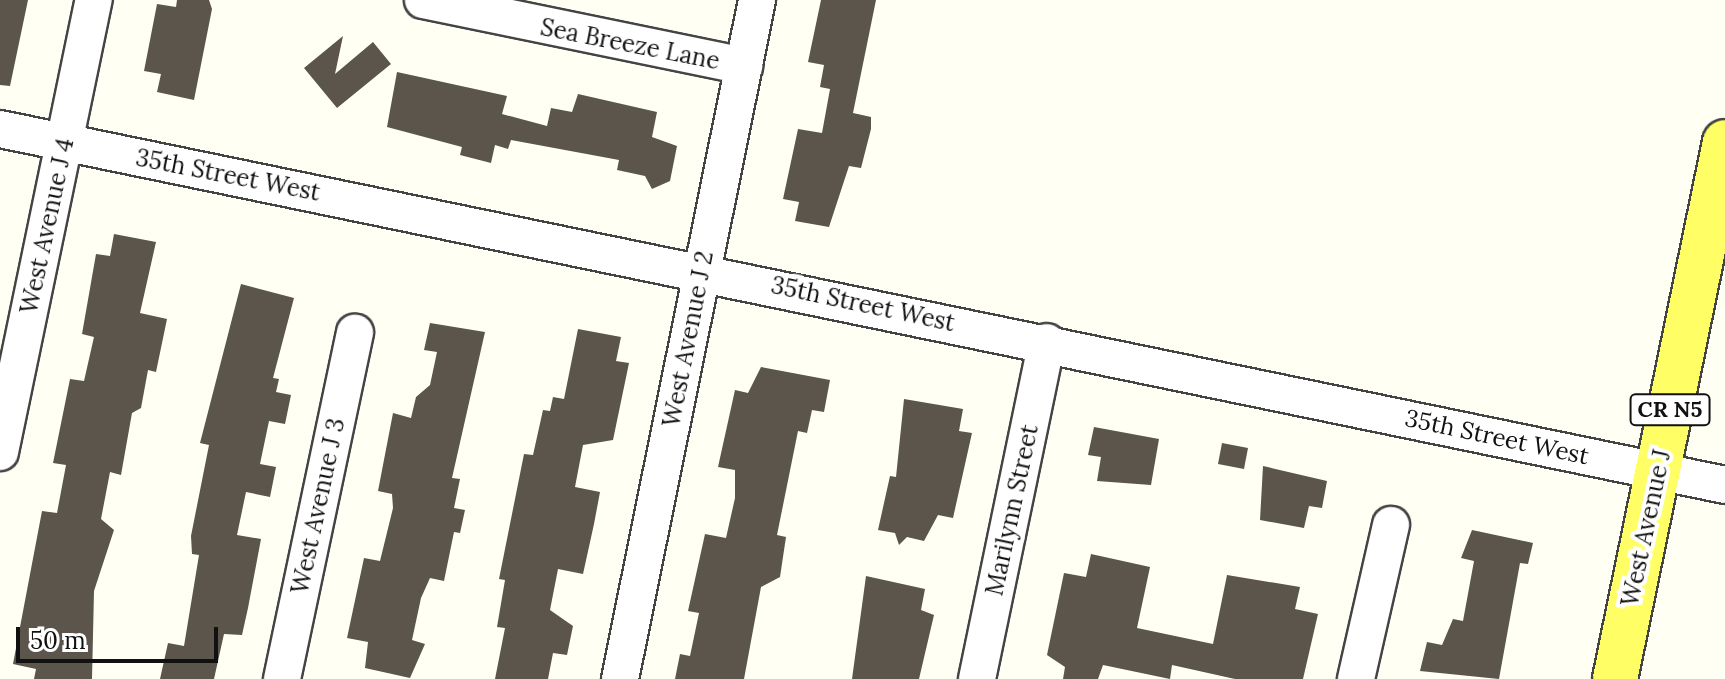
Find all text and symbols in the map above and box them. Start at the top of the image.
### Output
street label: Sea Breeze Lane [538,13,722,75]
street label: West Avenue J 4 [14,136,80,316]
street label: 35th Street West [133,143,323,207]
street label: West Avenue J 2 [657,249,719,429]
street label: 35th Street West [768,270,958,338]
road number: CR N5 [1628,392,1712,428]
street label: 35th Street West [1402,403,1592,471]
street label: West Avenue J 3 [285,415,351,597]
street label: Marilynn Street [980,422,1044,598]
street label: West Avenue J [1615,447,1677,609]
scale bar [20,611,222,661]
text: 50 m [30,625,86,656]

